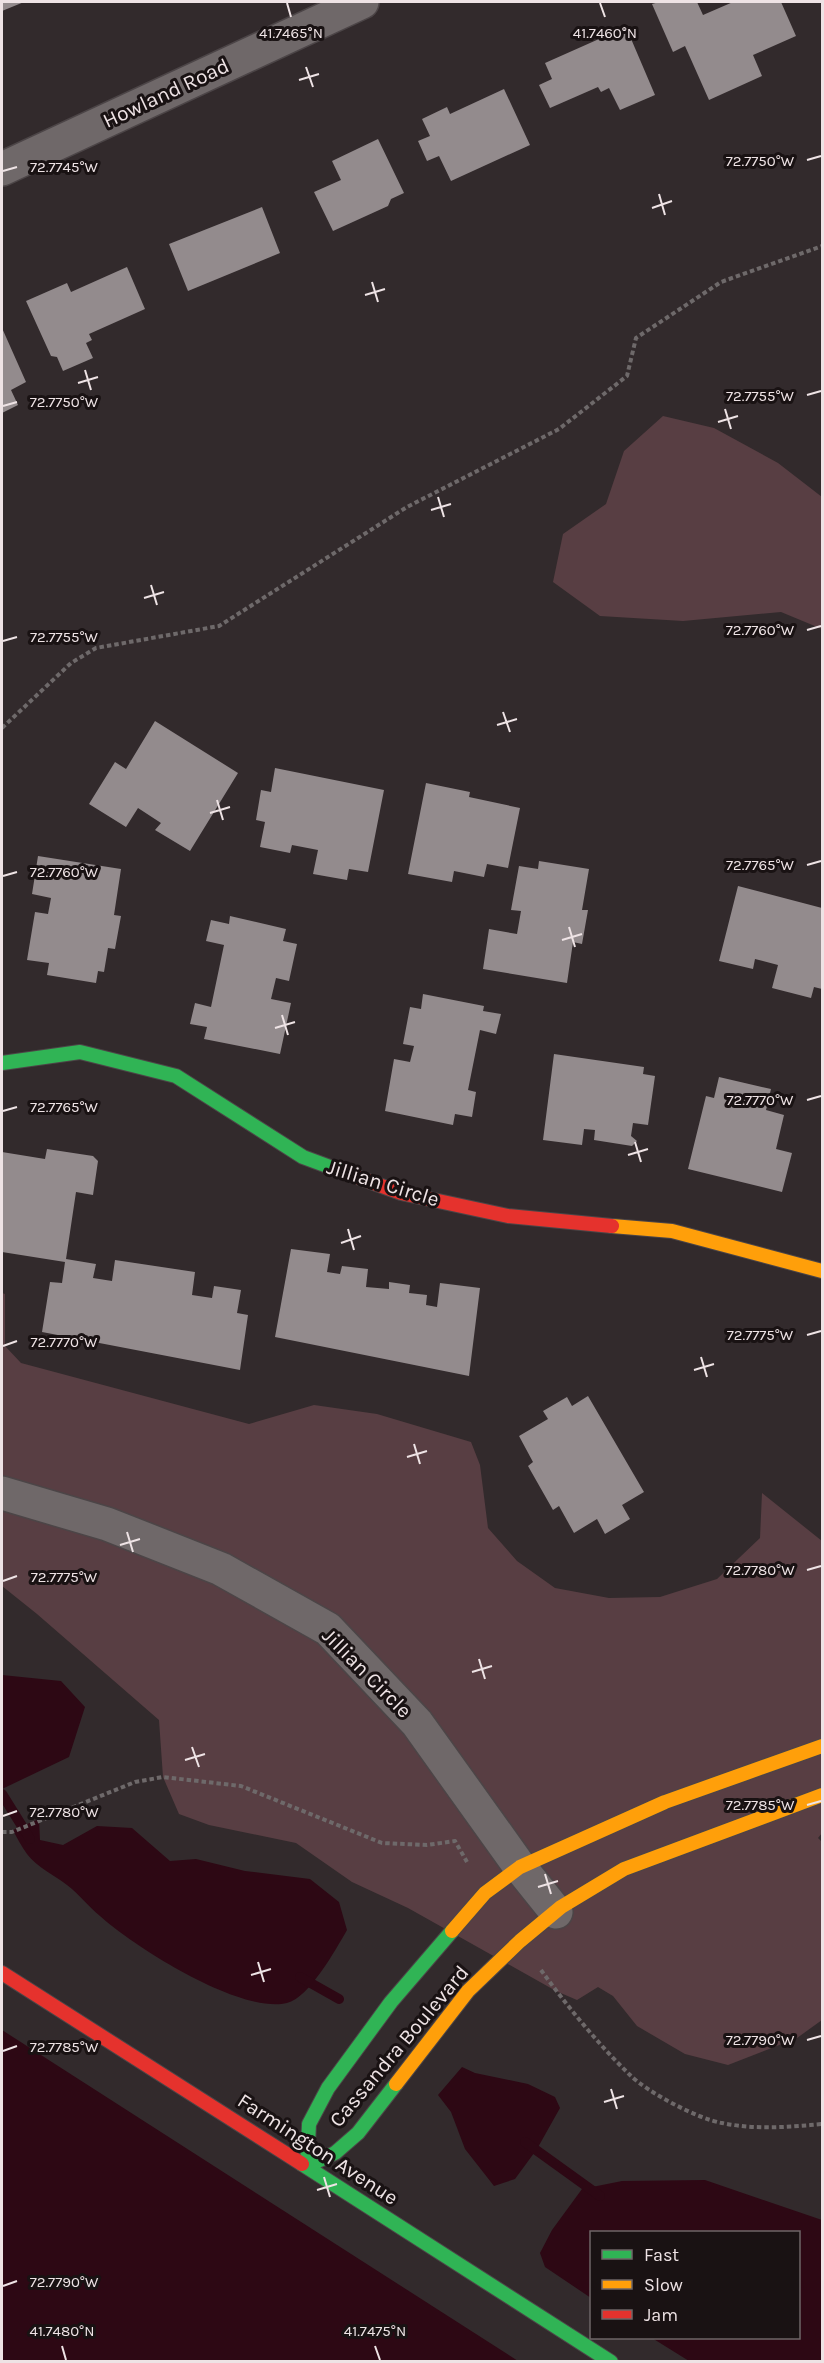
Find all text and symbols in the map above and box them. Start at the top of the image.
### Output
text: 41.7465°N [259,24,323,42]
text: 41.7460°N [573,24,637,42]
street label: Howland Road [99,53,233,133]
text: 72.7750°W [726,152,795,170]
text: 72.7745°W [30,158,99,176]
text: 72.7755°W [726,387,795,405]
text: 72.7750°W [30,393,99,411]
text: 72.7760°W [726,621,795,639]
text: 72.7755°W [30,628,99,646]
text: 72.7765°W [726,856,795,874]
text: 72.7760°W [30,863,99,881]
text: 72.7770°W [727,1091,794,1109]
text: 72.7765°W [30,1098,99,1116]
street label: Jillian Circle [324,1155,442,1211]
text: 72.7775°W [727,1326,794,1344]
text: 72.7770°W [31,1333,98,1351]
text: 72.7780°W [725,1561,795,1579]
text: 72.7775°W [31,1568,98,1586]
street label: Jillian Circle [317,1623,417,1723]
text: 72.7785°W [726,1796,795,1814]
text: 72.7780°W [29,1803,99,1821]
street label: Cassandra Boulevard [324,1960,474,2132]
text: 72.7790°W [726,2031,795,2049]
text: 72.7785°W [30,2038,99,2056]
street label: Farmington Avenue [233,2088,403,2210]
legend [590,2231,800,2339]
text: Fast [644,2244,679,2266]
text: 72.7790°W [30,2273,99,2291]
text: Slow [644,2274,683,2296]
text: Jam [644,2304,678,2326]
text: 41.7480°N [30,2322,94,2340]
text: 41.7475°N [344,2322,406,2340]

